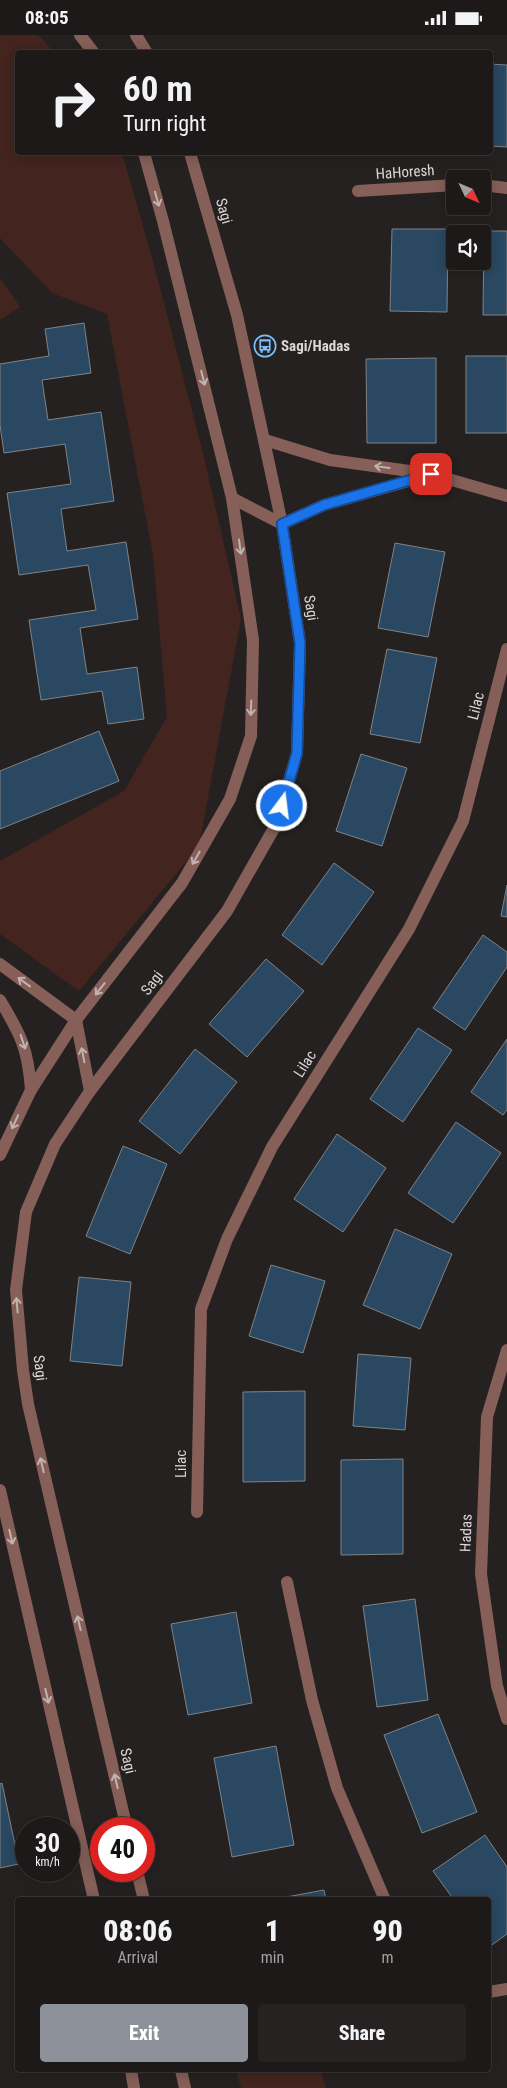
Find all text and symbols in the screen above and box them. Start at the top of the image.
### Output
text: 08:05 [25,6,69,29]
text: 60 m [123,69,192,110]
icon: right [40,70,105,135]
text: Turn right [123,111,206,136]
street label: HaHoresh [375,161,435,183]
north arrow [446,170,491,215]
map controls [446,170,491,270]
one-way arrow [153,191,163,207]
street label: Sagi [212,196,236,226]
button: sound [446,225,491,270]
bus stop icon: Sagi/Hadas [253,334,277,358]
place label: Sagi/Hadas [281,337,350,355]
one-way arrow [199,370,208,386]
pin [410,453,452,495]
icon: arrive [417,460,445,488]
one-way arrow [375,462,391,472]
one-way arrow [235,538,245,554]
street label: Sagi [300,594,322,622]
street label: Lilac [464,690,488,722]
one-way arrow [247,700,256,716]
position arrow [255,779,307,831]
one-way arrow [191,851,201,865]
street label: Sagi [137,967,167,999]
one-way arrow [18,976,31,987]
one-way arrow [95,982,105,996]
one-way arrow [19,1034,28,1050]
street label: Lilac [290,1047,320,1081]
one-way arrow [78,1048,87,1064]
one-way arrow [9,1114,19,1129]
one-way arrow [12,1297,22,1313]
street label: Sagi [29,1354,51,1382]
street label: Lilac [172,1450,190,1478]
one-way arrow [37,1457,46,1473]
street label: Hadas [456,1514,476,1552]
one-way arrow [7,1529,16,1545]
one-way arrow [74,1615,83,1631]
one-way arrow [43,1687,52,1703]
street label: Sagi [116,1746,140,1776]
one-way arrow [111,1774,120,1790]
speed limit sign: 40 [90,1817,155,1882]
text: 30 [35,1829,60,1858]
text: km/h [35,1855,60,1869]
text: 08:06 [103,1913,173,1948]
text: 1 [265,1913,280,1948]
text: 90 [372,1913,403,1948]
text: Arrival [118,1948,158,1967]
text: min [261,1948,284,1967]
text: m [382,1948,394,1967]
button: Exit [40,2004,248,2062]
button: Share [258,2004,466,2062]

